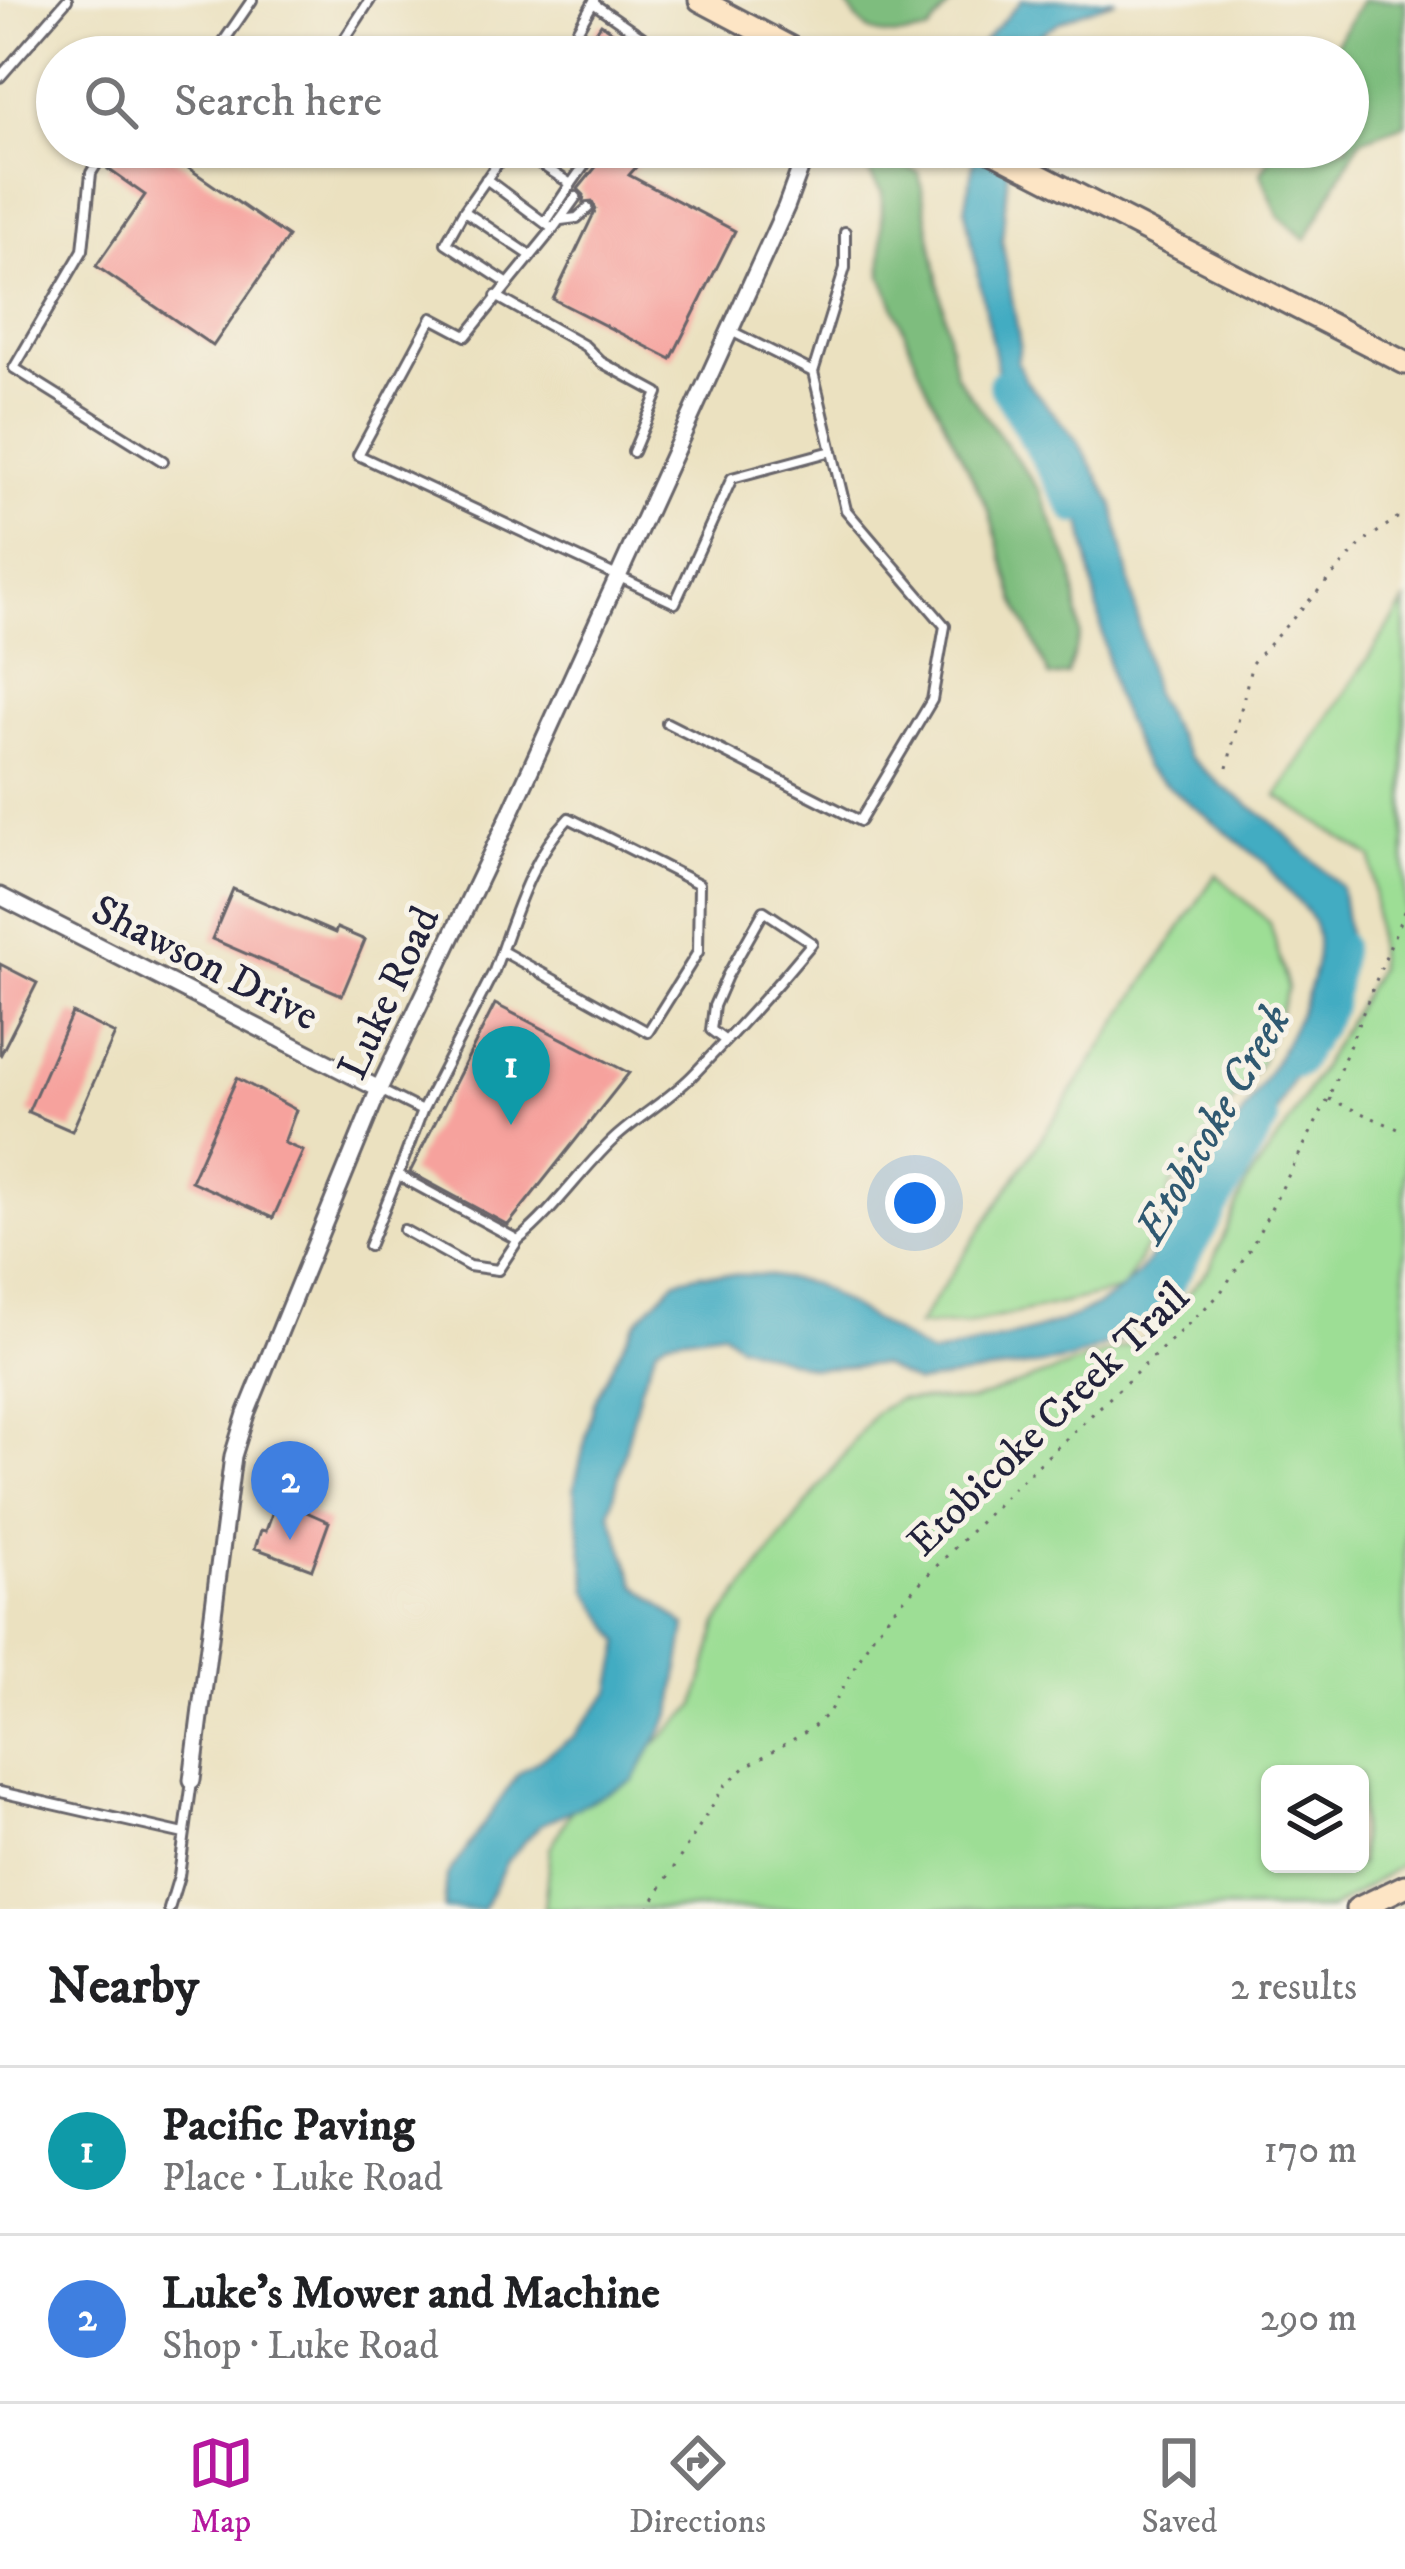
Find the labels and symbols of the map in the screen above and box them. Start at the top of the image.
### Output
street label: Shawson Drive [83,884,327,1043]
street label: Luke Road [327,899,452,1088]
water label: Etobicoke Creek [1121,995,1304,1256]
pin: 1 [472,1026,550,1125]
your location [885,1173,945,1233]
street label: Etobicoke Creek Trail [897,1272,1201,1568]
pin: 2 [251,1441,329,1540]

